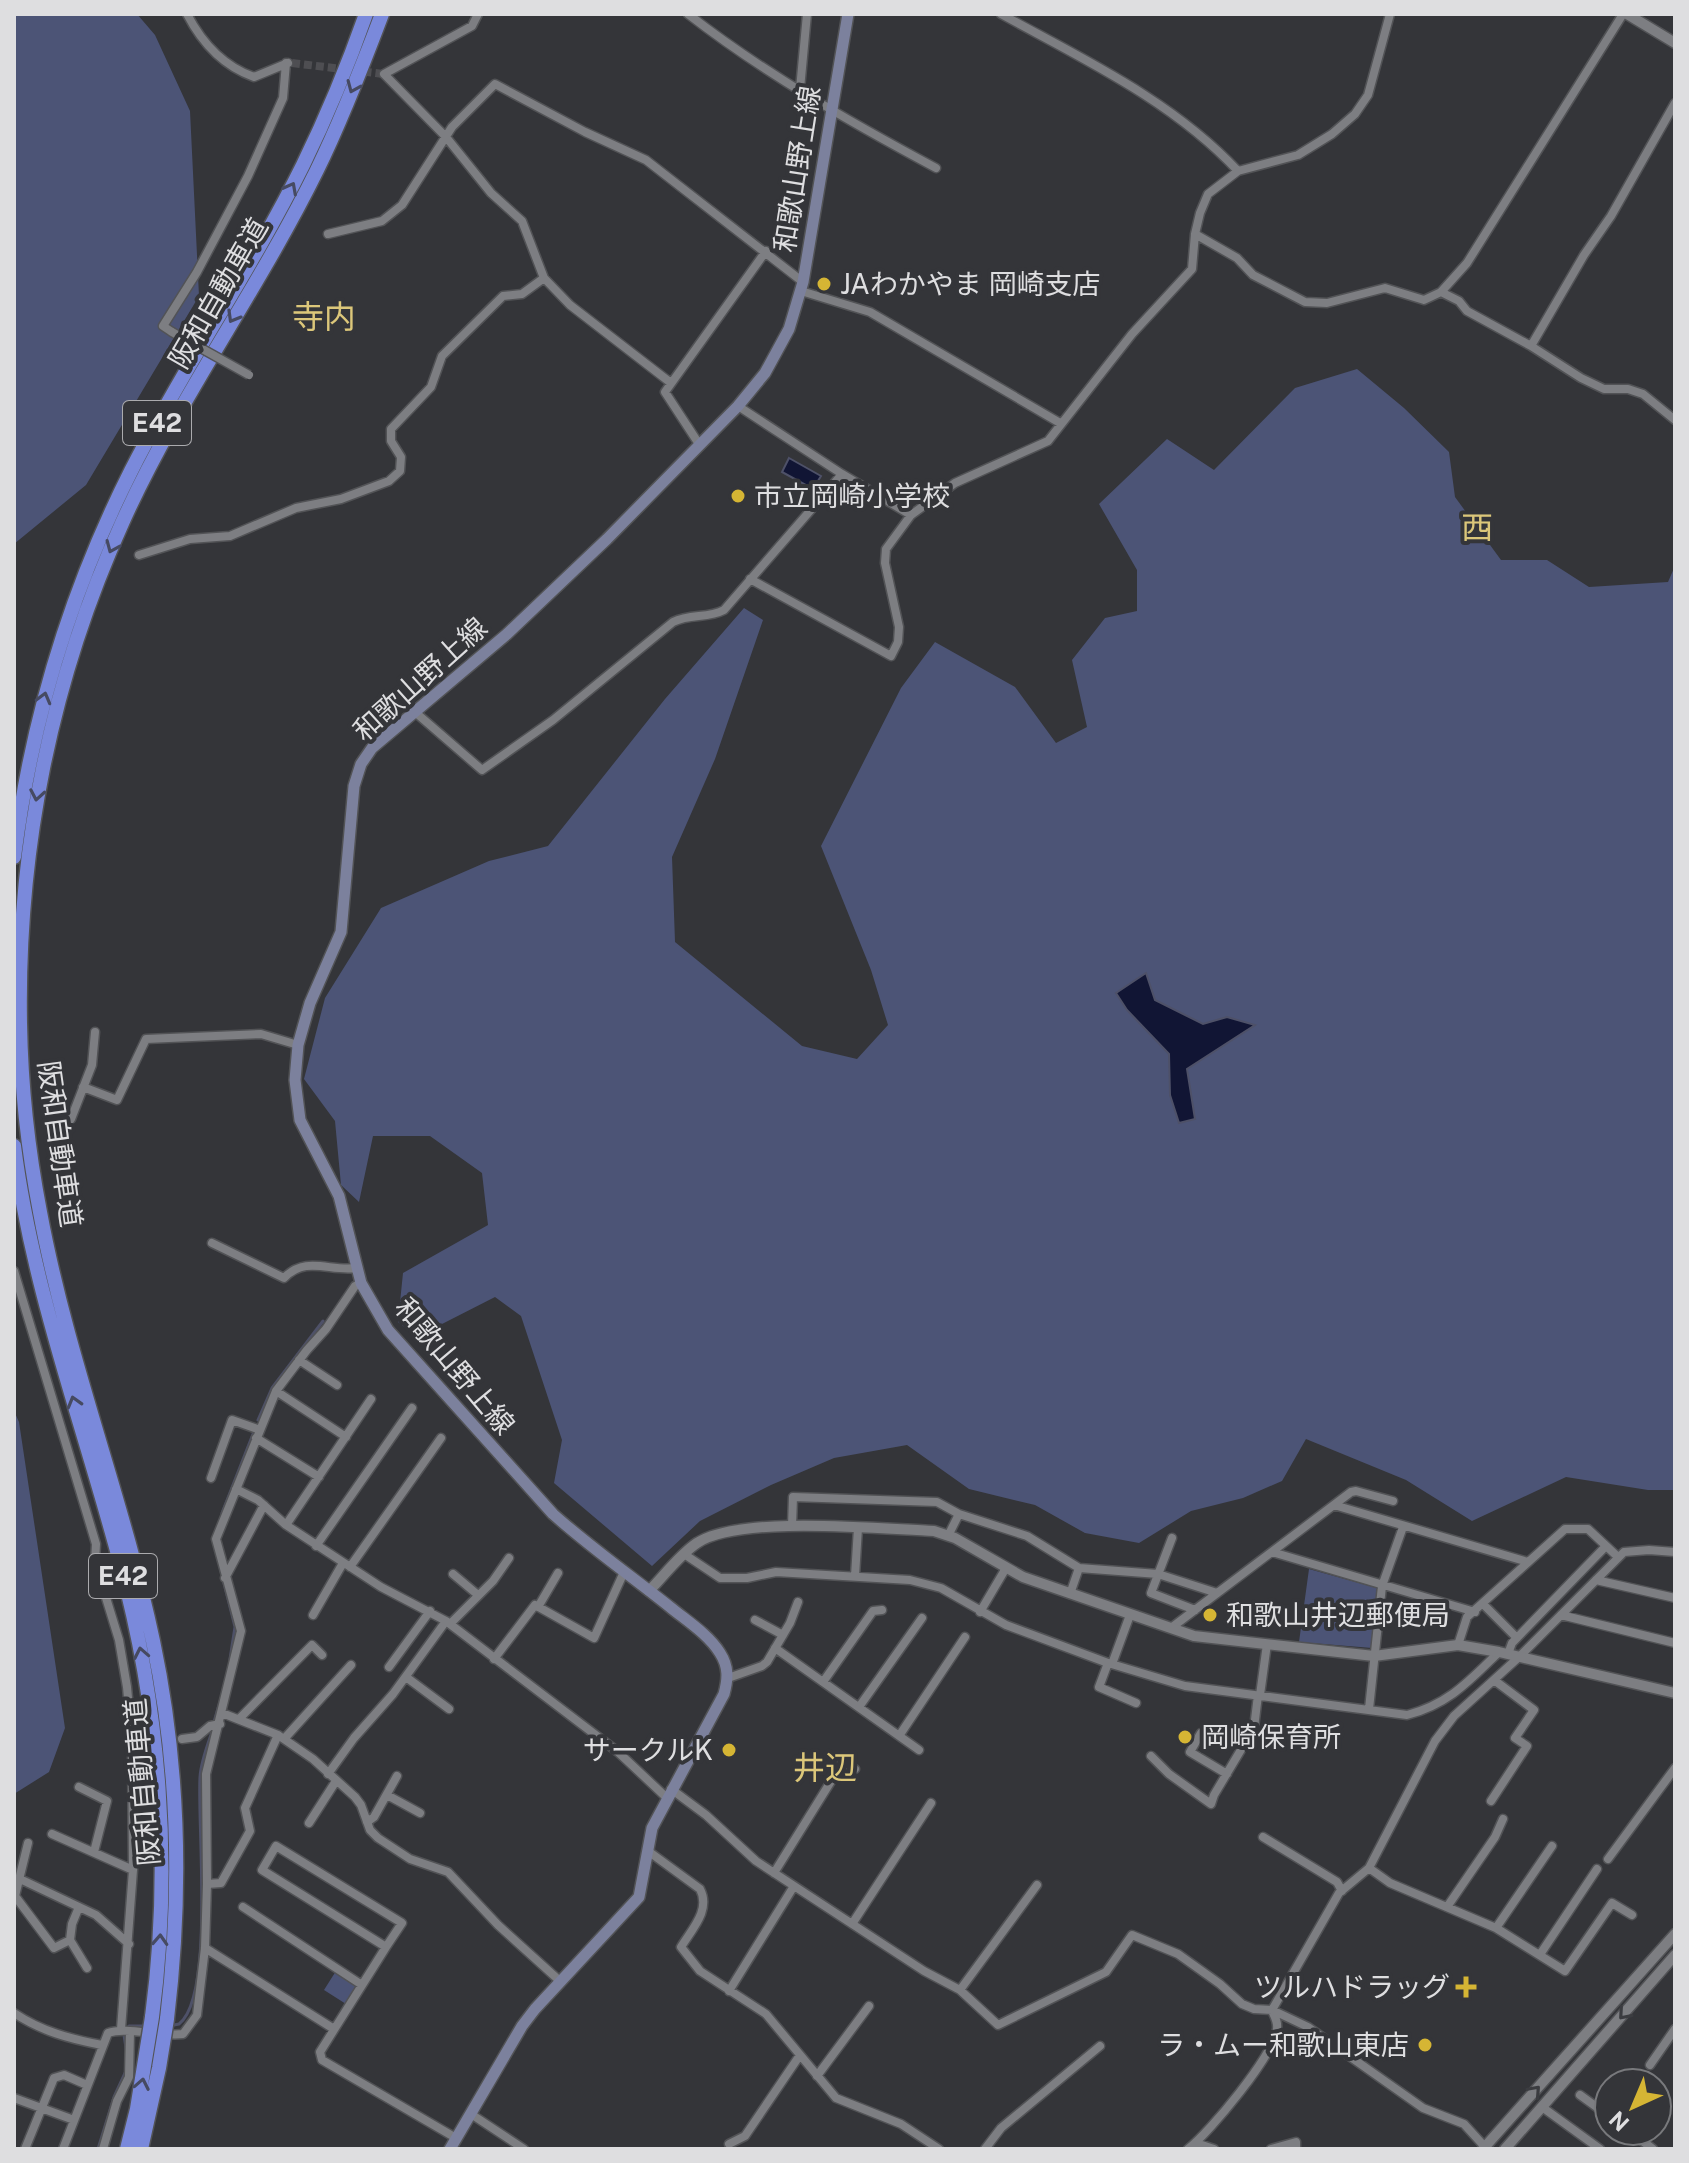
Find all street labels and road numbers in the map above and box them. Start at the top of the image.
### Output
street label: 和歌山野上線 [767,83,826,254]
street label: 阪和自動車道 [161,212,274,374]
road number: E42 [123,401,191,445]
street label: 和歌山野上線 [346,610,493,747]
street label: 阪和自動車道 [32,1058,89,1229]
street label: 和歌山野上線 [389,1291,522,1441]
road number: E42 [89,1554,157,1598]
street label: 阪和自動車道 [118,1697,165,1867]

